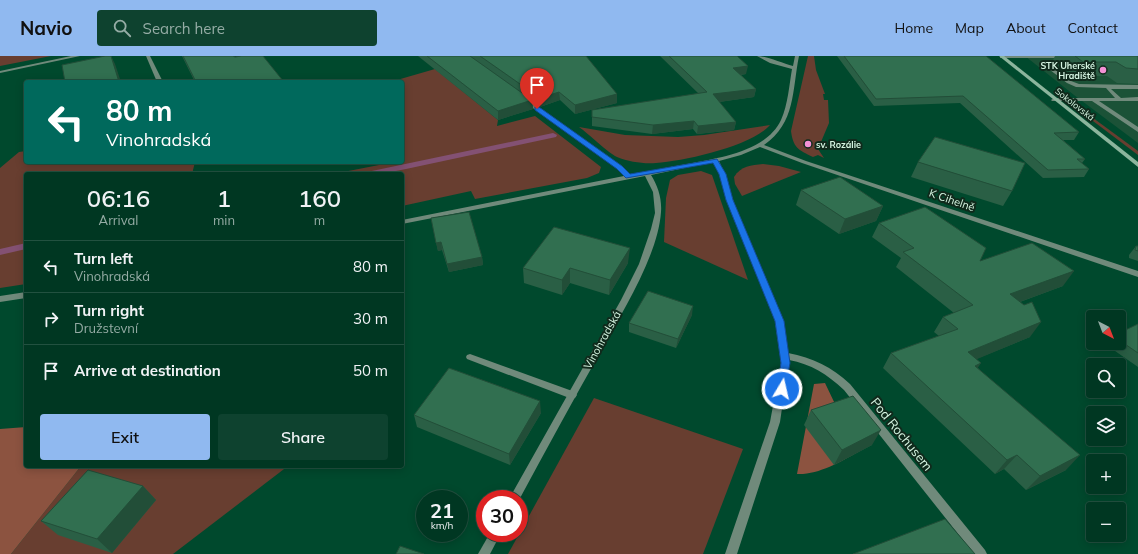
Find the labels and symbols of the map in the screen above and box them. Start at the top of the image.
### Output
place label: STK Uherské Hradiště [1040,60,1095,81]
marker: STK Uherské Hradiště [1098,65,1108,75]
pin [520,68,554,109]
street label: Sokolovská [1053,85,1097,123]
marker: sv. Rozálie [803,139,813,149]
place label: sv. Rozálie [816,139,861,150]
street label: K Cihelně [927,186,977,214]
street label: Vinohradská [580,308,624,372]
north arrow [1086,310,1126,350]
position arrow [761,368,803,410]
street label: Pod Rochusem [868,394,936,474]
speed limit sign: 30 [476,490,528,542]

